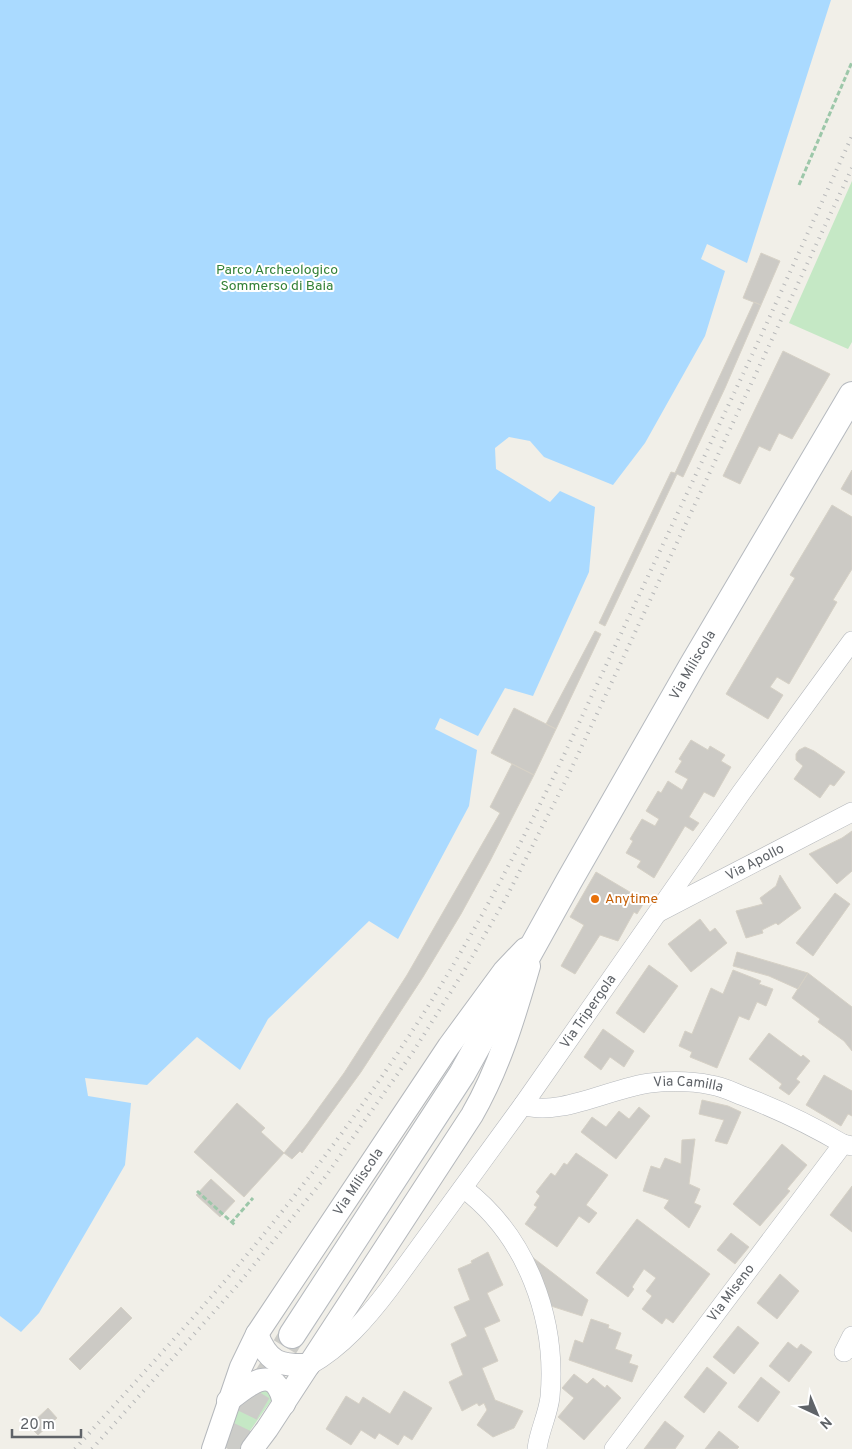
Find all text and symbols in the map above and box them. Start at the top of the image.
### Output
park label: Parco Archeologico Sommerso di Baia [216,262,338,295]
street label: Via Miliscola [666,627,720,703]
street label: Via Apollo [723,840,787,884]
place label: Anytime [605,891,658,908]
marker: Anytime [589,893,601,905]
street label: Via Tripergola [557,971,620,1052]
street label: Via Camilla [653,1073,725,1096]
street label: Via Miliscola [330,1145,387,1219]
street label: Via Miseno [704,1261,758,1325]
north arrow [792,1389,842,1439]
scale bar [12,1406,81,1438]
text: N [815,1413,835,1432]
text: 20 m [20,1416,55,1435]

